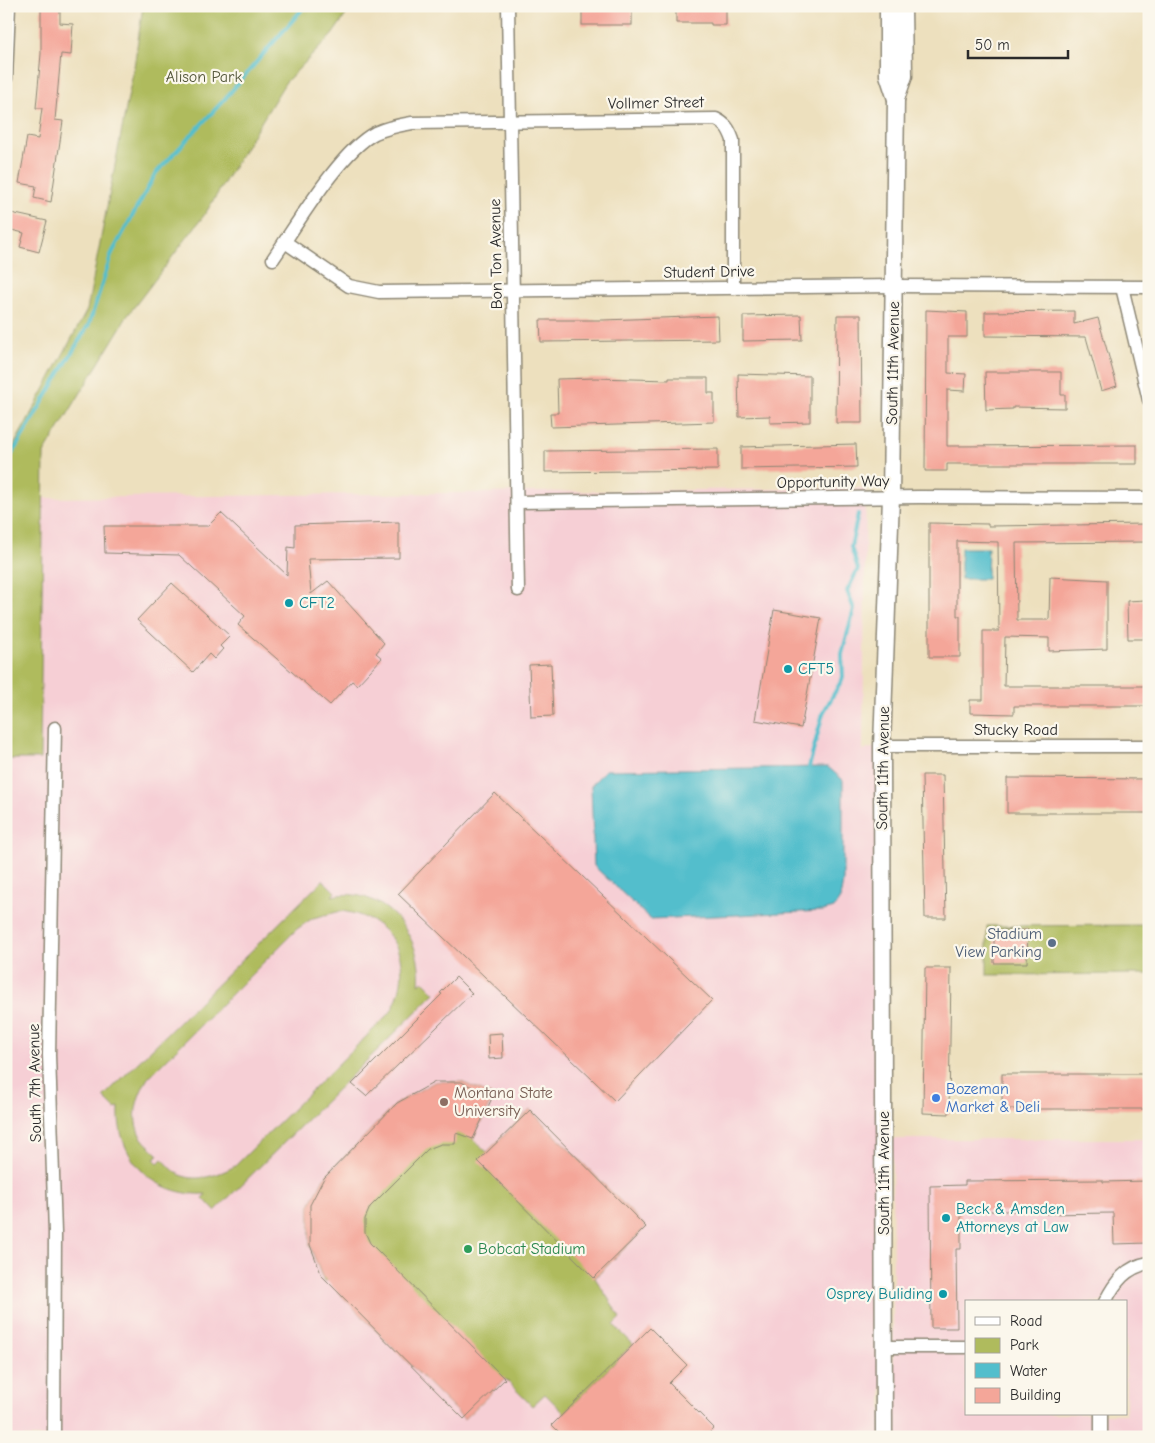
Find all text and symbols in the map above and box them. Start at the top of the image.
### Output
scale bar [968,28,1068,60]
text: 50 m [975,36,1010,54]
park label: Alison Park [166,68,242,86]
street label: Vollmer Street [608,93,705,113]
street label: Bon Ton Avenue [486,198,506,310]
street label: Student Drive [663,262,755,282]
street label: South 11th Avenue [883,301,903,425]
street label: Opportunity Way [777,472,890,492]
place label: CFT2 [299,594,335,612]
marker: CFT2 [283,597,295,609]
place label: CFT5 [798,660,834,678]
marker: CFT5 [782,663,794,675]
street label: South 11th Avenue [873,706,893,830]
street label: Stucky Road [974,721,1058,739]
place label: Stadium View Parking [955,925,1042,961]
marker: Stadium View Parking [1046,937,1058,949]
street label: South 7th Avenue [25,1023,45,1143]
place label: Bozeman Market & Deli [946,1080,1040,1116]
place label: Montana State University [454,1084,553,1120]
marker: Bozeman Market & Deli [930,1092,942,1104]
marker: Montana State University [438,1096,450,1108]
street label: South 11th Avenue [875,1111,893,1235]
place label: Beck & Amsden Attorneys at Law [956,1200,1069,1236]
marker: Beck & Amsden Attorneys at Law [940,1212,952,1224]
place label: Bobcat Stadium [478,1240,586,1258]
marker: Bobcat Stadium [462,1243,474,1255]
place label: Osprey Buliding [826,1285,933,1303]
marker: Osprey Buliding [937,1288,949,1300]
legend [965,1300,1128,1416]
text: Road [1010,1312,1042,1330]
text: Park [1010,1336,1039,1354]
text: Water [1010,1362,1047,1380]
text: Building [1010,1386,1061,1404]

